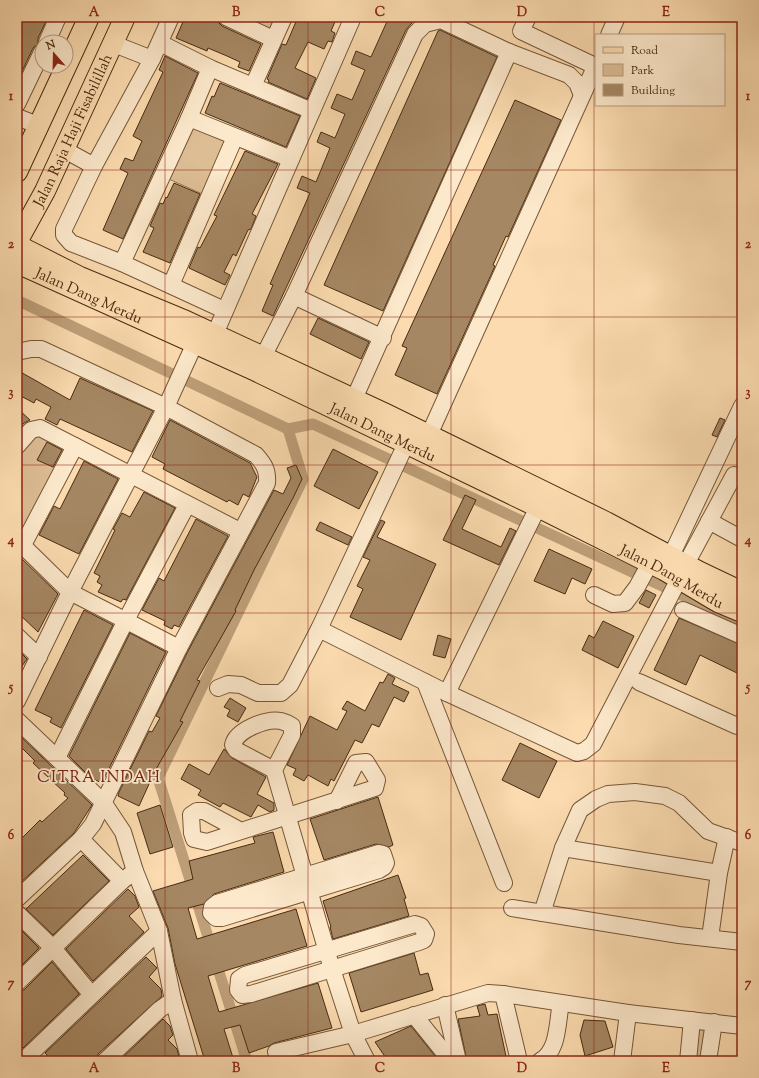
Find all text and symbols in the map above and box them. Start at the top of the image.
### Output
text: A [89,4,100,22]
text: B [232,4,241,22]
text: C [375,4,385,22]
text: D [517,4,527,22]
text: E [662,4,670,22]
north arrow [34,34,74,74]
legend [595,34,725,106]
text: N [43,36,58,55]
text: Road [631,42,658,60]
street label: Jalan Raja Haji Fisabilillah [29,51,119,212]
text: Park [631,62,654,80]
text: Building [631,82,675,100]
text: 1 [9,88,14,106]
text: 1 [746,88,751,106]
text: 2 [8,236,15,254]
text: 2 [745,236,752,254]
street label: Jalan Dang Merdu [30,263,146,330]
text: 3 [8,384,14,402]
text: 3 [745,384,751,402]
street label: Jalan Dang Merdu [325,398,439,468]
text: 4 [7,532,15,550]
text: 4 [744,532,752,550]
street label: Jalan Dang Merdu [615,540,726,615]
text: 5 [8,679,14,697]
text: 5 [745,679,751,697]
district label: CITRA INDAH [37,767,161,790]
text: 6 [8,827,15,845]
text: 6 [745,827,752,845]
text: 7 [8,975,15,993]
text: 7 [745,975,752,993]
text: A [89,1060,100,1078]
text: B [232,1060,241,1078]
text: C [375,1060,385,1078]
text: D [517,1060,527,1078]
text: E [662,1060,670,1078]

